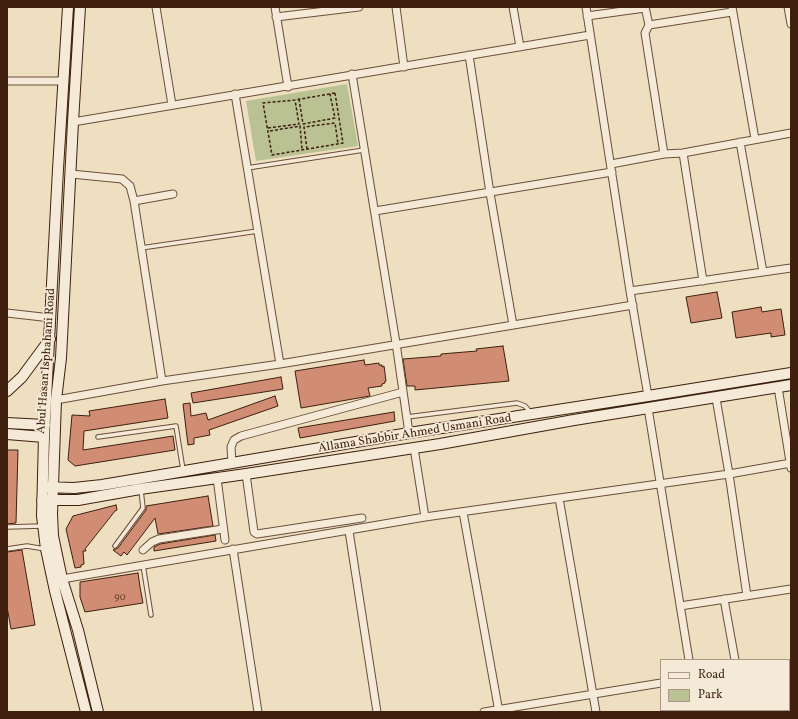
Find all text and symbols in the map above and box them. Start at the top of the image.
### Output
street label: Abul Hasan Isphahani Road [35,288,59,434]
street label: Allama Shabbir Ahmed Usmani Road [317,412,513,456]
house number: 90 [114,592,126,604]
legend [660,659,790,711]
text: Road [698,667,725,683]
text: Park [698,687,723,703]

